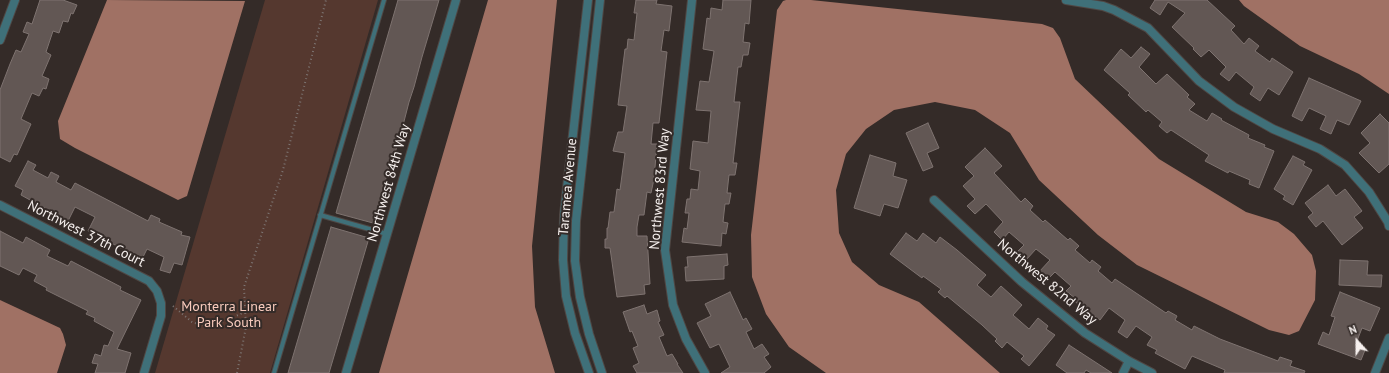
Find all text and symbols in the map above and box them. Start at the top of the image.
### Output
street label: Northwest 84th Way [364,122,414,244]
street label: Northwest 83rd Way [646,128,674,250]
street label: Taramea Avenue [555,138,581,236]
street label: Northwest 37th Court [24,197,148,271]
street label: Northwest 82nd Way [994,235,1100,329]
park label: Monterra Linear Park South [181,299,277,332]
north arrow [1337,321,1377,361]
text: N [1347,322,1359,338]

